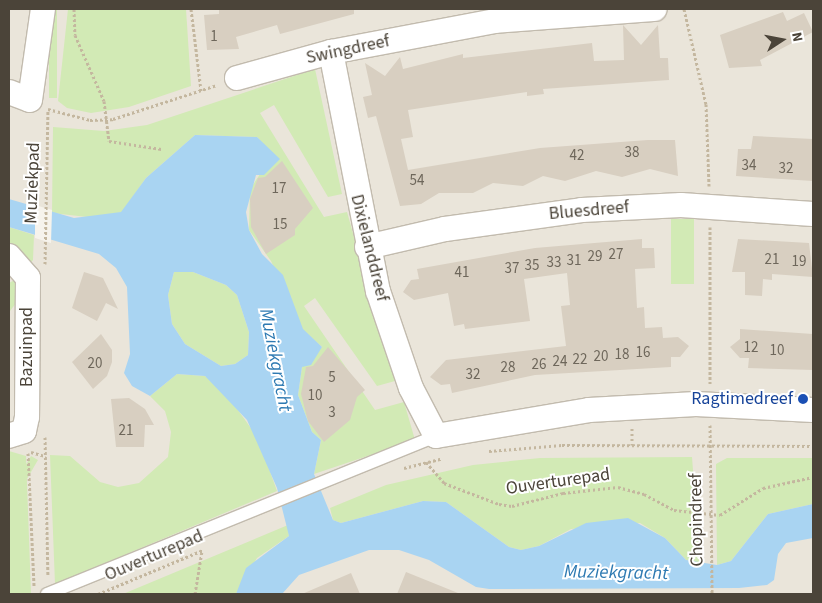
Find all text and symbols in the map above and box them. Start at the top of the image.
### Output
north arrow [757,15,807,65]
house number: 1 [210,28,218,46]
street label: Swingdreef [304,31,392,69]
text: N [786,31,807,44]
street label: Muziekpad [21,142,45,224]
house number: 38 [625,144,639,162]
house number: 42 [570,147,584,165]
house number: 34 [742,157,756,175]
house number: 32 [779,160,793,178]
house number: 54 [410,172,424,190]
house number: 17 [272,180,286,198]
street label: Dixielanddreef [345,192,393,304]
street label: Bluesdreef [548,197,630,225]
house number: 15 [273,216,287,234]
house number: 27 [609,246,623,264]
house number: 29 [588,248,602,266]
house number: 21 [765,251,779,269]
house number: 31 [567,252,581,270]
house number: 19 [792,253,806,271]
house number: 33 [547,254,561,272]
house number: 35 [525,257,539,275]
house number: 37 [505,260,519,278]
house number: 41 [455,264,469,282]
street label: Bazuinpad [16,307,38,387]
water label: Muziekgracht [254,307,296,413]
house number: 12 [744,339,758,357]
house number: 10 [770,342,784,360]
house number: 16 [636,344,650,362]
house number: 18 [615,346,629,364]
house number: 20 [594,348,608,366]
house number: 22 [573,351,587,369]
house number: 24 [553,353,567,371]
house number: 20 [88,355,102,373]
house number: 26 [532,356,546,374]
house number: 28 [501,359,515,377]
house number: 32 [466,366,480,384]
house number: 5 [328,369,336,387]
house number: 10 [308,387,322,405]
place label: Ragtimedreef [691,388,793,410]
marker: Ragtimedreef [797,393,809,405]
house number: 3 [328,404,336,422]
house number: 21 [119,422,133,440]
street label: Ouverturepad [505,464,611,500]
street label: Chopindreef [685,473,709,567]
street label: Ouverturepad [101,526,207,586]
water label: Muziekgracht [564,561,668,585]

